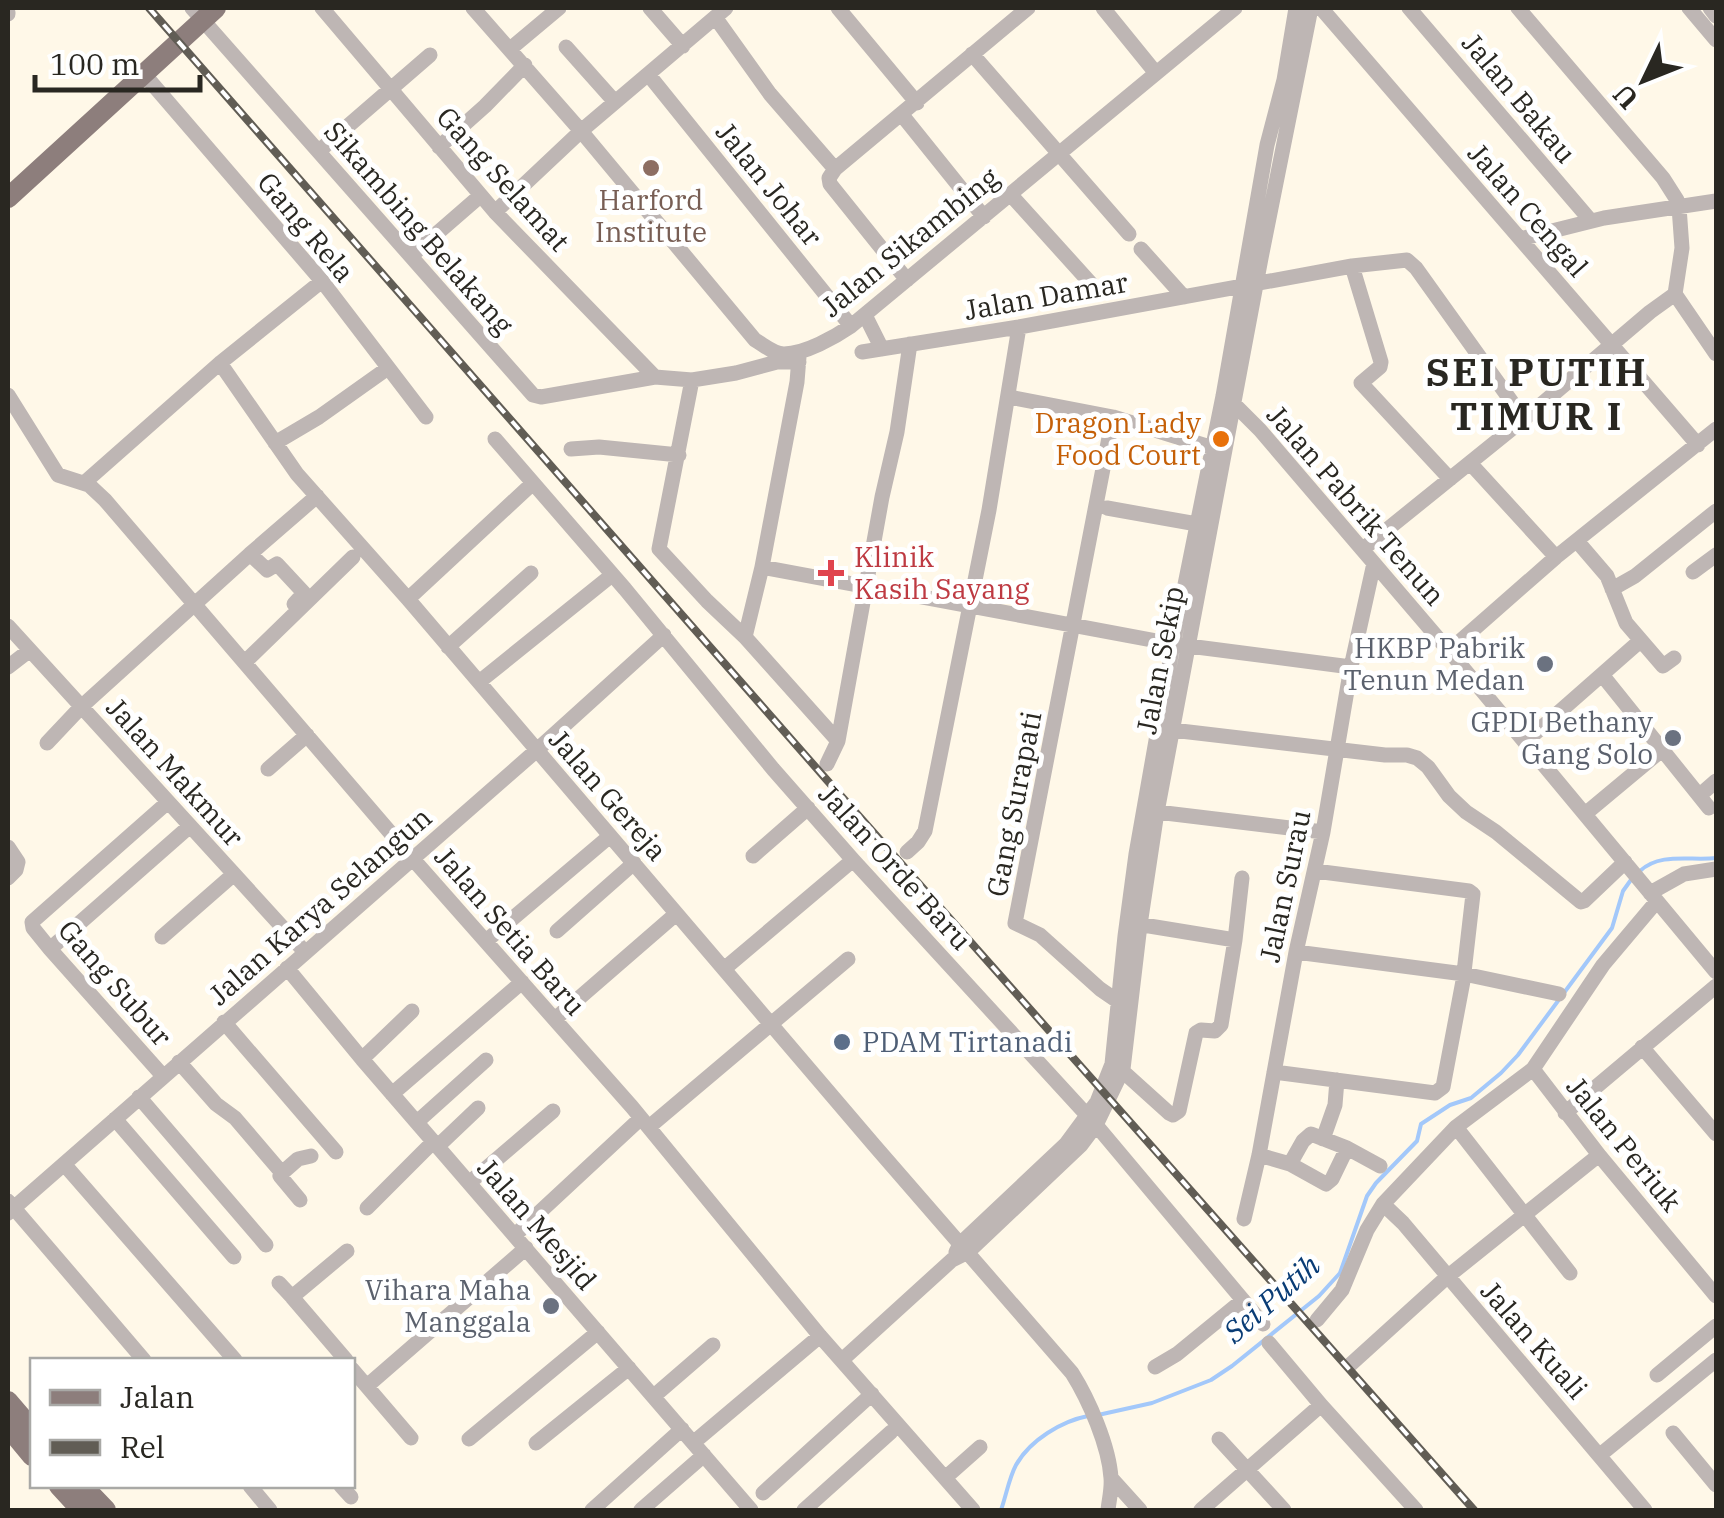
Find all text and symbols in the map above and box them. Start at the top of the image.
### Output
street label: Jalan Bakau [1454,25,1585,170]
scale bar [35,30,200,92]
north arrow [1594,30,1694,130]
text: 100 m [50,44,140,83]
text: U [1604,77,1646,118]
street label: Gang Selamat [429,99,578,259]
street label: Sikambing Belakang [317,113,522,342]
street label: Jalan Johar [708,114,831,254]
street label: Jalan Cengal [1460,135,1597,284]
marker: Harford Institute [640,157,662,179]
street label: Jalan Sikambing [813,159,1006,325]
street label: Gang Rela [250,164,363,289]
place label: Harford Institute [595,181,707,250]
street label: Jalan Damar [961,263,1131,328]
district label: SEI PUTIH TIMUR I [1426,347,1648,440]
street label: Jalan Pabrik Tenun [1259,397,1454,613]
place label: Dragon Lady Food Court [1035,404,1201,473]
marker: Dragon Lady Food Court [1210,428,1232,450]
place label: Klinik Kasih Sayang [854,538,1030,607]
marker: Klinik Kasih Sayang [818,560,844,586]
street label: Jalan Sekip [1127,583,1192,737]
place label: HKBP Pabrik Tenun Medan [1343,629,1526,698]
marker: HKBP Pabrik Tenun Medan [1534,653,1556,675]
street label: Jalan Makmur [99,689,253,855]
place label: GPDI Bethany Gang Solo [1470,703,1653,772]
street label: Gang Surapati [977,708,1050,900]
street label: Jalan Gereja [541,721,676,868]
marker: GPDI Bethany Gang Solo [1662,727,1684,749]
street label: Jalan Orde Baru [811,776,980,958]
street label: Jalan Karya Selangun [200,799,439,1013]
street label: Jalan Surau [1250,806,1319,965]
street label: Jalan Setia Baru [427,838,594,1023]
street label: Gang Subur [50,912,181,1054]
place label: PDAM Tirtanadi [862,1023,1073,1060]
marker: PDAM Tirtanadi [831,1031,853,1053]
street label: Jalan Periuk [1559,1069,1690,1219]
street label: Jalan Mesjid [470,1150,605,1297]
water label: Sei Putih [1214,1245,1328,1351]
place label: Vihara Maha Manggala [365,1271,531,1340]
street label: Jalan Kuali [1473,1273,1596,1407]
marker: Vihara Maha Manggala [540,1295,562,1317]
legend [30,1358,355,1488]
text: Jalan [120,1377,195,1416]
text: Rel [120,1427,165,1466]

